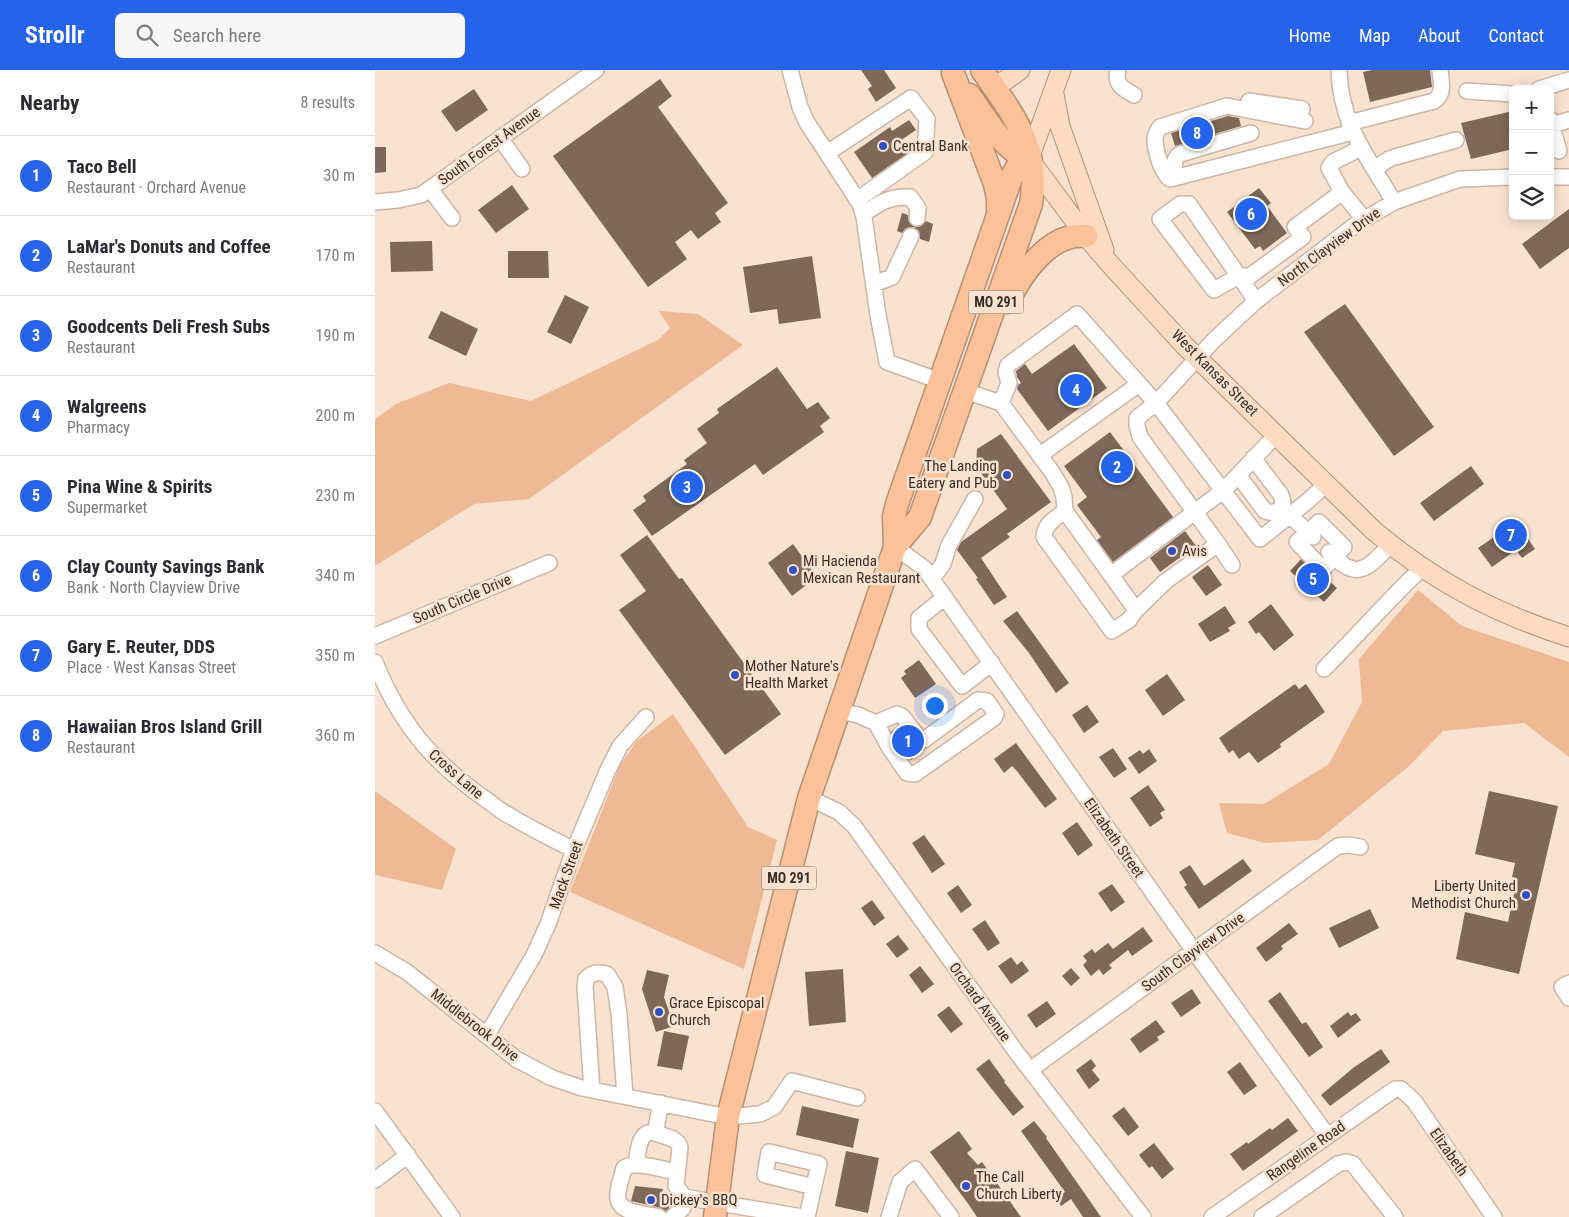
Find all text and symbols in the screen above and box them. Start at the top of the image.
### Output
search box [115,13,465,58]
text: Strollr [25,21,85,49]
icon: search [133,21,161,49]
text: Search here [173,24,261,47]
text: Home [1289,25,1331,46]
text: Map [1359,25,1390,46]
text: About [1418,25,1460,46]
text: Contact [1488,25,1544,46]
map controls [1509,85,1554,220]
button: + [1509,85,1554,130]
text: Nearby [20,91,79,115]
text: 8 results [300,93,355,112]
street label: South Forest Avenue [435,103,543,189]
pin: 8 [1181,114,1213,152]
button: − [1509,130,1554,175]
place label: Central Bank [893,137,968,155]
marker: Central Bank [877,140,889,152]
text: Taco Bell [67,155,137,178]
text: 1 [32,166,40,185]
text: 30 m [323,166,355,185]
button: layers [1509,175,1554,220]
text: Restaurant · Orchard Avenue [67,178,246,197]
pin: 6 [1235,195,1267,233]
street label: North Clayview Drive [1274,204,1384,290]
text: LaMar's Donuts and Coffee [67,235,271,258]
text: 2 [32,246,40,265]
text: 170 m [316,246,355,265]
text: Restaurant [67,258,135,277]
road number: MO 291 [969,290,1023,313]
text: Goodcents Deli Fresh Subs [67,315,270,338]
text: 3 [32,326,40,345]
text: 190 m [316,326,355,345]
street label: West Kansas Street [1168,326,1262,420]
text: Restaurant [67,338,135,357]
pin: 4 [1060,371,1092,409]
text: Walgreens [67,395,147,418]
text: 4 [32,406,40,425]
text: 200 m [316,406,355,425]
text: Pharmacy [67,418,130,437]
pin: 2 [1101,448,1133,486]
place label: The Landing Eatery and Pub [908,457,997,492]
pin: 3 [671,468,703,506]
marker: The Landing Eatery and Pub [1001,469,1013,481]
text: Pina Wine & Spirits [67,475,212,498]
text: 5 [32,486,40,505]
text: 230 m [316,486,355,505]
text: Supermarket [67,498,147,517]
pin: 7 [1495,516,1527,554]
place label: Avis [1182,542,1207,560]
marker: Avis [1166,545,1178,557]
place label: Mi Hacienda Mexican Restaurant [803,552,920,587]
text: Clay County Savings Bank [67,555,264,578]
pin: 5 [1297,560,1329,598]
marker: Mi Hacienda Mexican Restaurant [787,564,799,576]
text: 6 [32,566,40,585]
text: 340 m [316,566,355,585]
street label: South Circle Drive [410,570,514,628]
text: Bank · North Clayview Drive [67,578,240,597]
text: Gary E. Reuter, DDS [67,635,215,658]
text: 7 [32,646,40,665]
text: 350 m [316,646,355,665]
place label: Mother Nature's Health Market [745,657,839,692]
text: Place · West Kansas Street [67,658,236,677]
marker: Mother Nature's Health Market [729,669,741,681]
your location [922,693,948,719]
text: Hawaiian Bros Island Grill [67,715,262,738]
pin: 1 [892,722,924,760]
text: 8 [32,726,40,745]
text: 360 m [316,726,355,745]
text: Restaurant [67,738,135,757]
street label: Cross Lane [425,745,487,803]
street label: Elizabeth Street [1080,795,1148,881]
street label: Mack Street [545,839,587,911]
road number: MO 291 [761,866,817,890]
place label: Liberty United Methodist Church [1411,877,1516,912]
marker: Liberty United Methodist Church [1520,889,1532,901]
street label: South Clayview Drive [1138,909,1248,995]
street label: Orchard Avenue [945,959,1015,1045]
street label: Middlebrook Drive [427,985,523,1065]
place label: Grace Episcopal Church [669,994,764,1029]
marker: Grace Episcopal Church [653,1006,665,1018]
street label: Rangeline Road [1263,1117,1349,1185]
street label: Elizabeth [1426,1125,1472,1179]
place label: The Call Church Liberty [976,1168,1062,1203]
marker: The Call Church Liberty [960,1180,972,1192]
place label: Dickey's BBQ [661,1191,738,1209]
marker: Dickey's BBQ [645,1194,657,1206]

